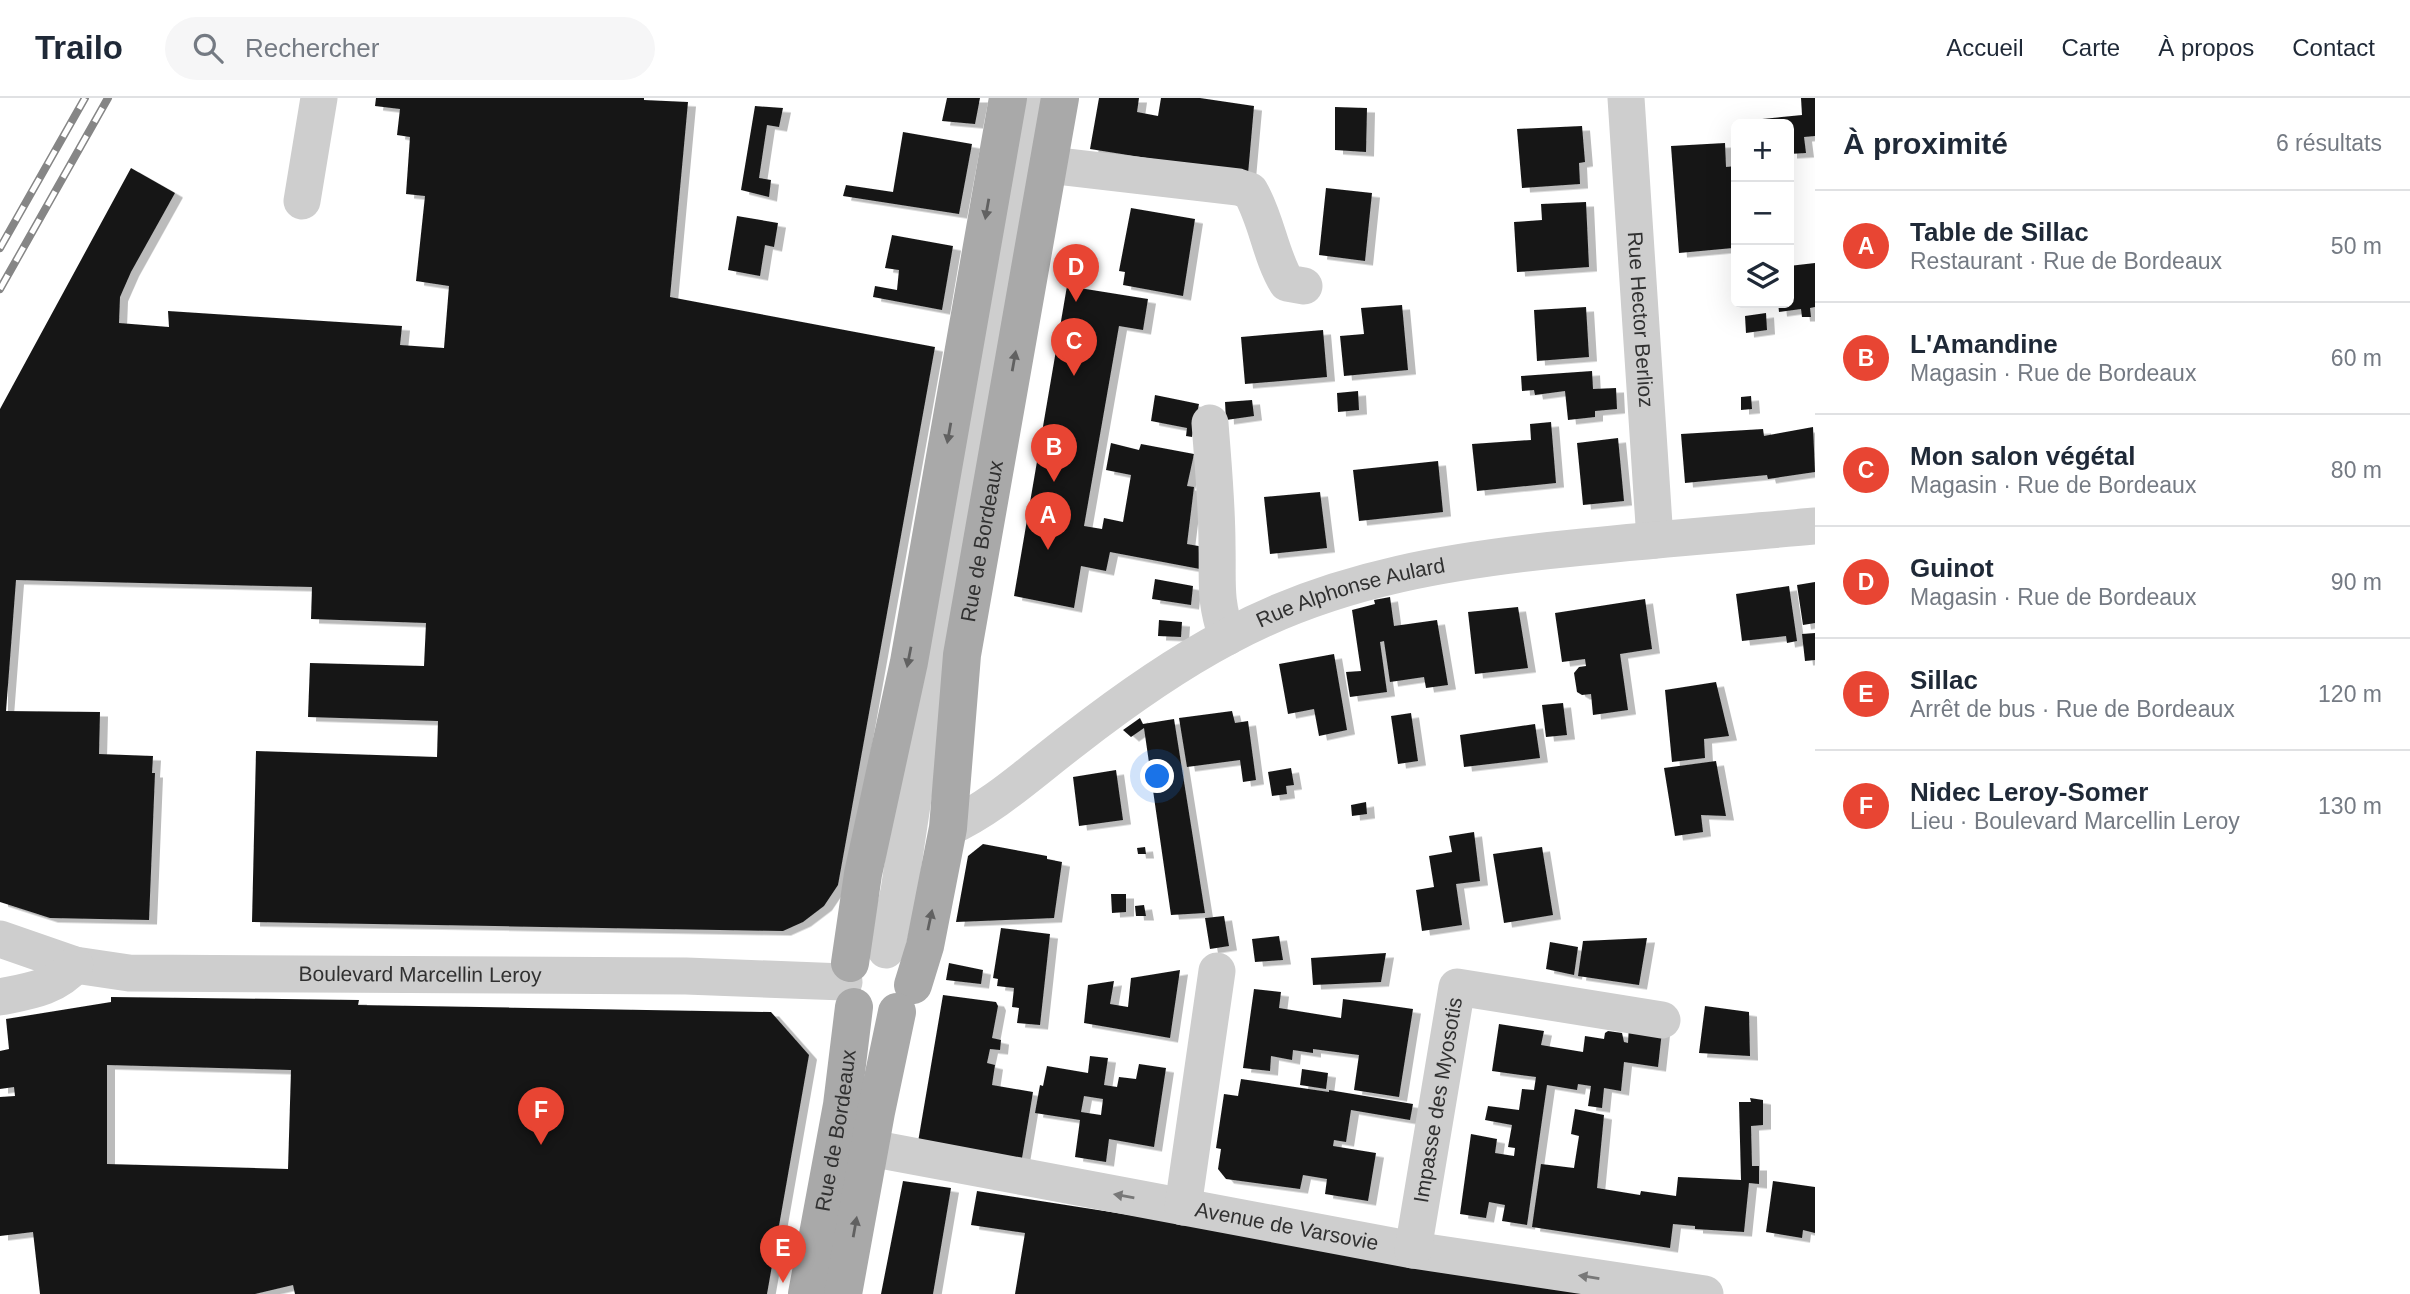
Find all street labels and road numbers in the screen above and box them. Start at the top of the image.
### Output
street label: Rue Hector Berlioz [1624,231,1658,408]
street label: Rue de Bordeaux [956,458,1007,624]
street label: Rue Alphonse Aulard [1252,553,1447,632]
street label: Boulevard Marcellin Leroy [298,962,542,986]
street label: Impasse des Myosotis [1409,996,1466,1204]
street label: Rue de Bordeaux [811,1048,860,1213]
street label: Avenue de Varsovie [1193,1197,1380,1254]

